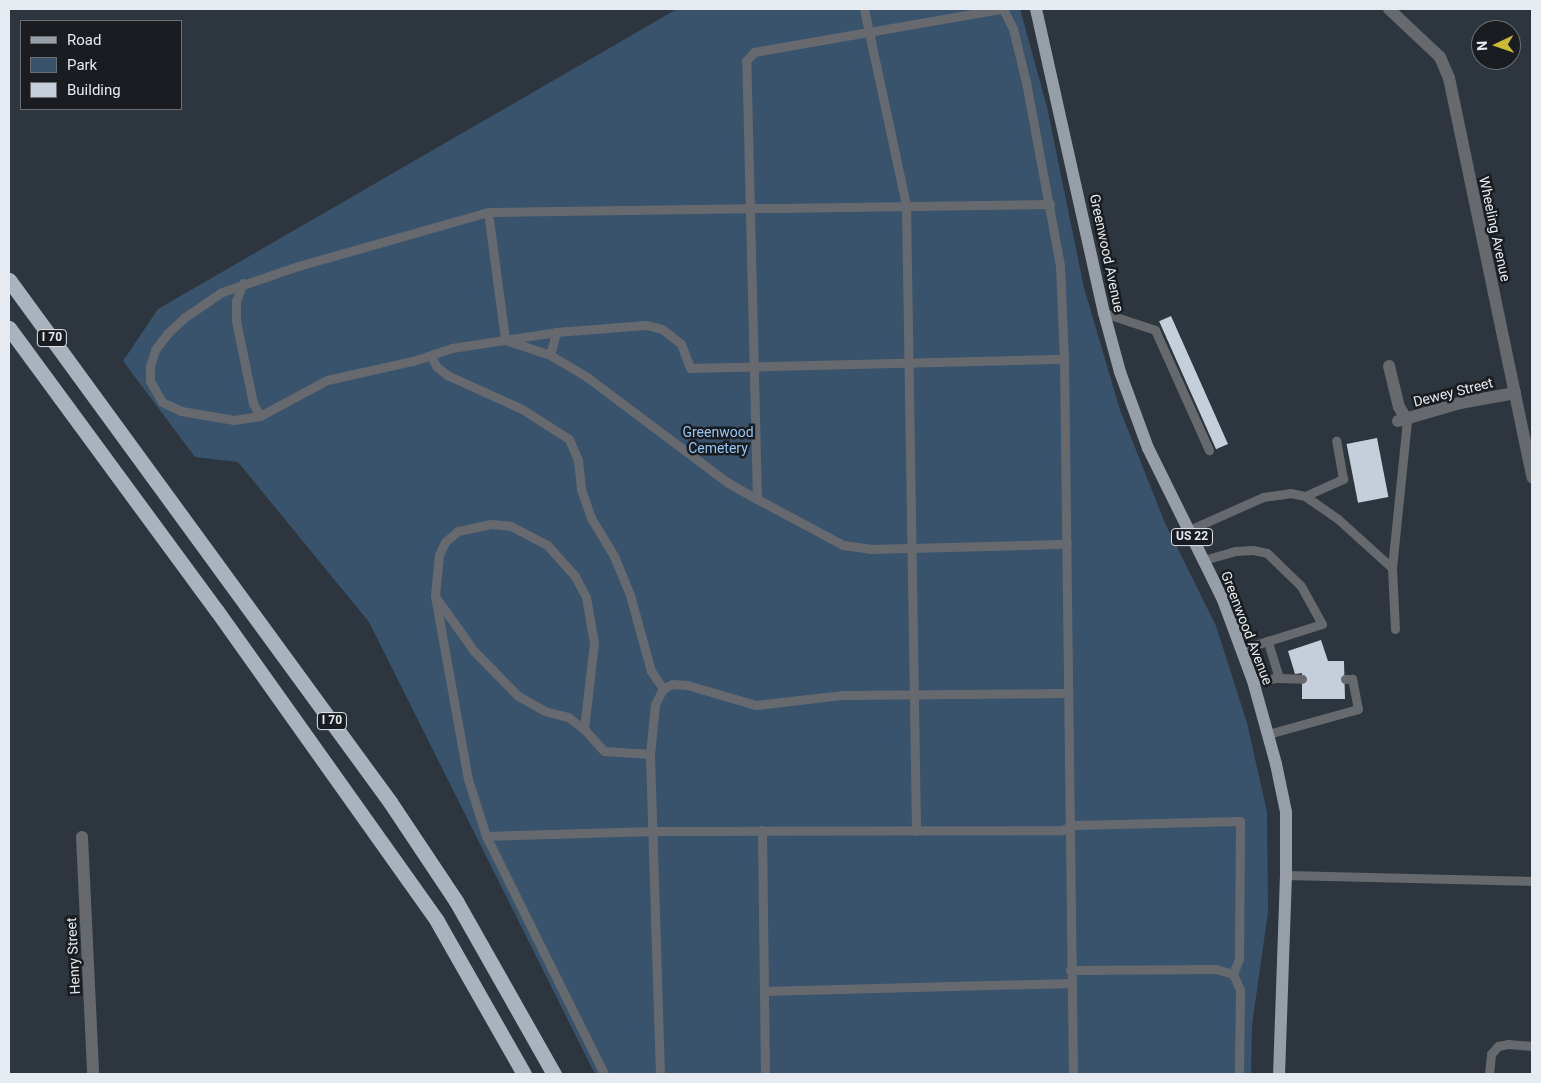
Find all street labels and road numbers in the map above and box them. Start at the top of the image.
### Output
street label: Wheeling Avenue [1476,175,1514,283]
street label: Greenwood Avenue [1086,192,1128,314]
road number: I 70 [36,328,68,348]
street label: Dewey Street [1411,374,1495,410]
road number: US 22 [1171,528,1213,546]
street label: Greenwood Avenue [1218,569,1276,687]
road number: I 70 [316,711,348,730]
street label: Henry Street [63,917,83,995]

